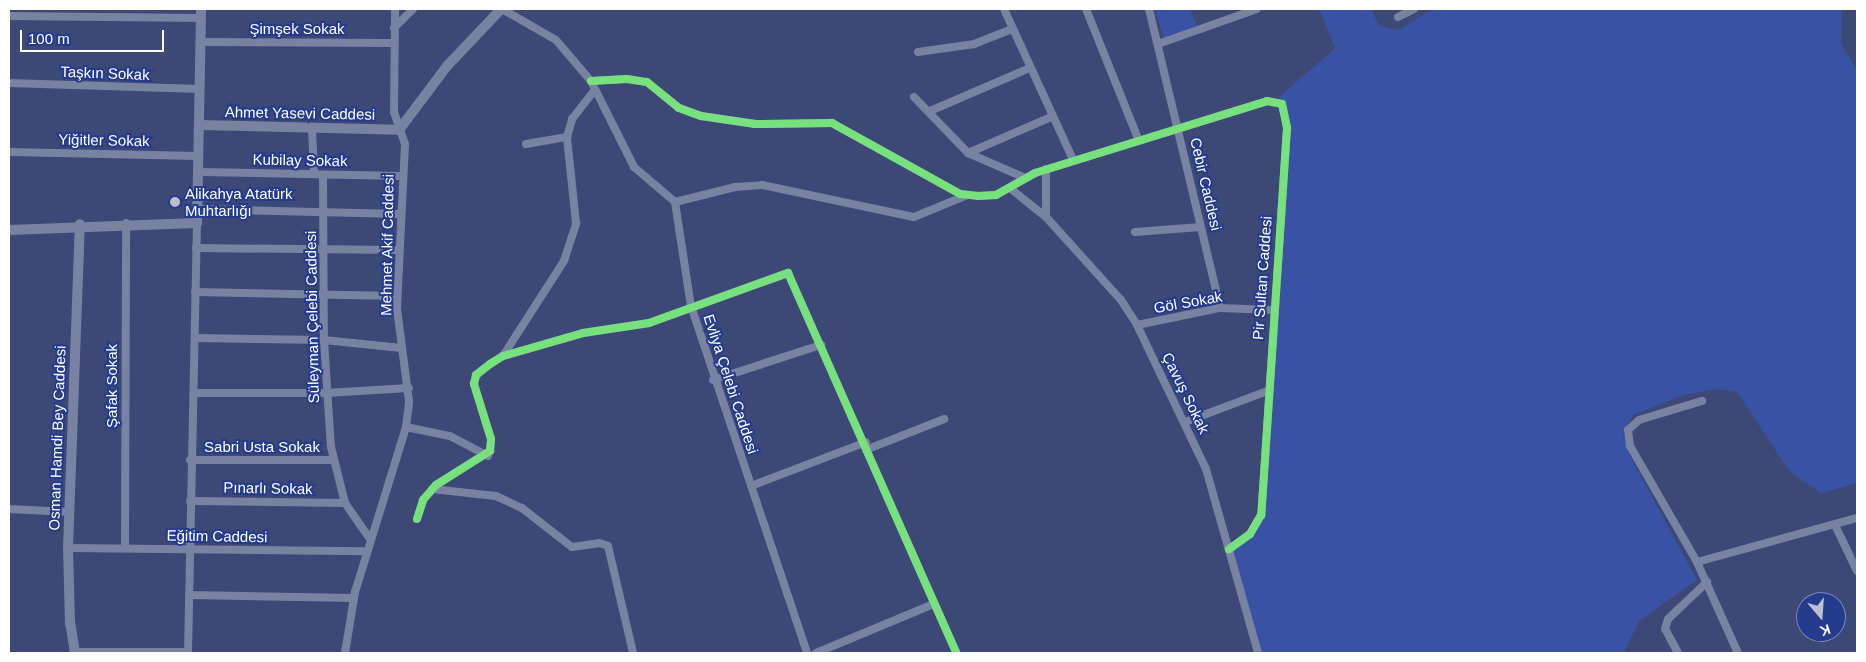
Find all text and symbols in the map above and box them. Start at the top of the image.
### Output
scale bar [22,20,166,52]
street label: Şimşek Sokak [249,20,345,38]
text: 100 m [28,30,70,47]
street label: Taşkın Sokak [60,62,150,84]
street label: Ahmet Yasevi Caddesi [225,103,375,123]
street label: Yiğitler Sokak [58,130,150,150]
street label: Cebir Caddesi [1187,136,1225,232]
street label: Kubilay Sokak [252,150,348,170]
street label: Mehmet Akif Caddesi [377,174,397,316]
place label: Alikahya Atatürk Muhtarlığı [185,184,293,219]
marker: Alikahya Atatürk Muhtarlığı [169,196,181,208]
street label: Pir Sultan Caddesi [1249,215,1275,341]
street label: Süleyman Çelebi Caddesi [301,231,323,403]
street label: Göl Sokak [1152,287,1224,317]
street label: Evliya Çelebi Caddesi [700,312,762,456]
street label: Şafak Sokak [103,344,121,428]
street label: Osman Hamdi Bey Caddesi [45,345,69,531]
street label: Çavuş Sokak [1159,349,1213,437]
street label: Sabri Usta Sokak [204,438,320,456]
street label: Pınarlı Sokak [223,478,313,498]
street label: Eğitim Caddesi [166,526,268,546]
north arrow [1796,592,1846,642]
text: K [1818,621,1833,639]

